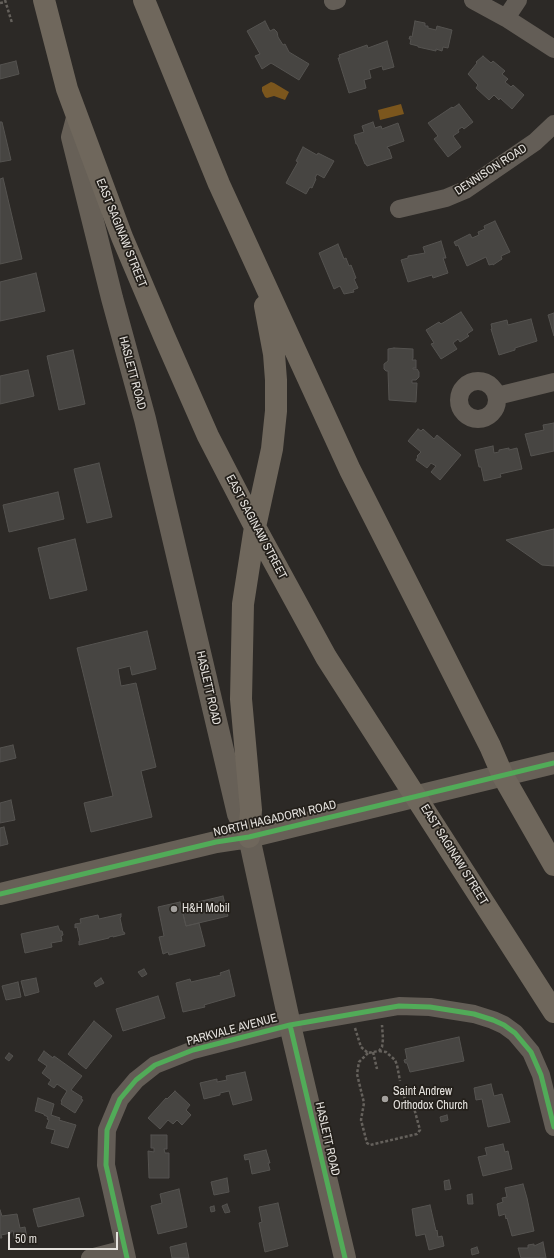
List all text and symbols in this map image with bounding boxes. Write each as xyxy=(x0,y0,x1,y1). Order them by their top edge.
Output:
street label: DENNISON ROAD xyxy=(452,141,530,199)
street label: EAST SAGINAW STREET xyxy=(93,176,149,290)
street label: HASLETT ROAD xyxy=(115,335,149,411)
street label: EAST SAGINAW STREET xyxy=(222,472,290,582)
street label: HASLETT ROAD xyxy=(192,650,224,726)
street label: NORTH HAGADORN ROAD xyxy=(212,798,338,840)
street label: EAST SAGINAW STREET xyxy=(417,802,491,908)
place label: H&H Mobil xyxy=(182,902,230,916)
marker: H&H Mobil xyxy=(169,904,179,914)
street label: PARKVALE AVENUE xyxy=(185,1011,279,1049)
place label: Saint Andrew Orthodox Church xyxy=(393,1085,468,1113)
marker: Saint Andrew Orthodox Church xyxy=(380,1094,390,1104)
street label: HASLETT ROAD xyxy=(311,1101,343,1177)
scale bar xyxy=(10,1224,120,1250)
text: 50 m xyxy=(15,1231,37,1247)

